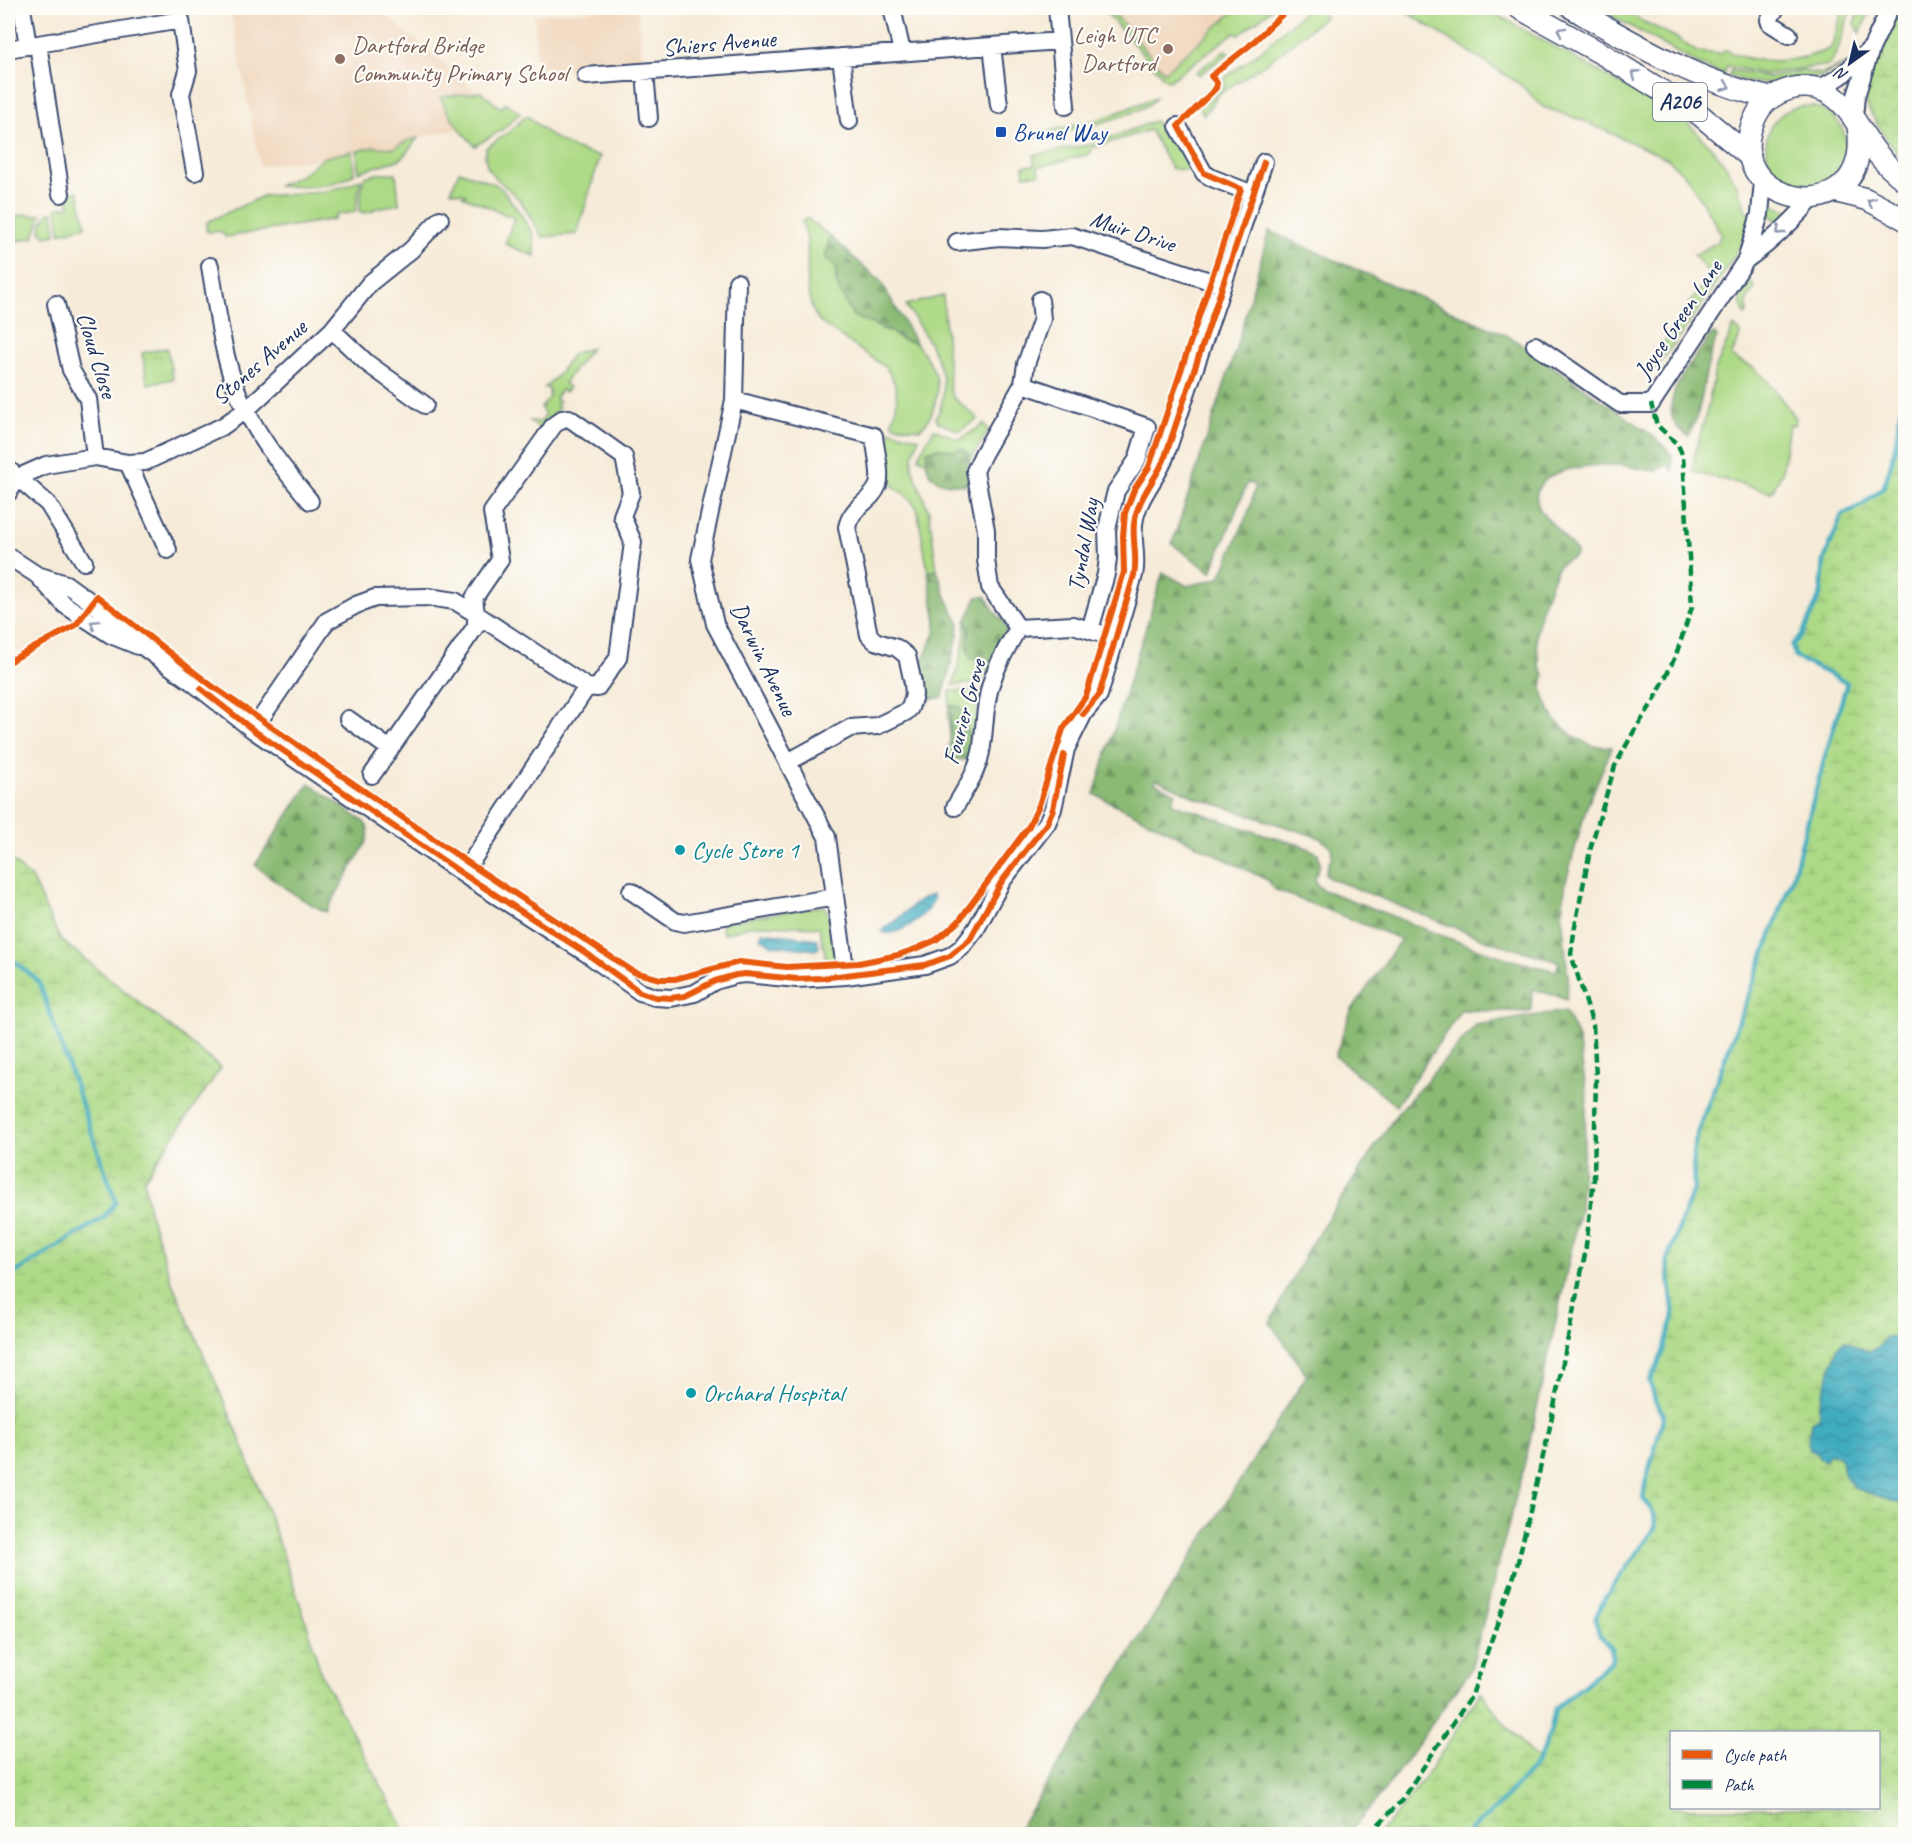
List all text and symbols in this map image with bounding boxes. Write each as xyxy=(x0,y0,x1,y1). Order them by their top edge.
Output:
place label: Leigh UTC Dartford xyxy=(1074,20,1160,78)
street label: Shiers Avenue xyxy=(661,23,779,63)
one-way arrow xyxy=(1557,27,1567,39)
place label: Dartford Bridge Community Primary School xyxy=(352,30,572,88)
north arrow xyxy=(1820,33,1880,93)
marker: Leigh UTC Dartford xyxy=(1161,42,1175,56)
marker: Dartford Bridge Community Primary School xyxy=(333,52,347,66)
text: N xyxy=(1830,62,1852,86)
one-way arrow xyxy=(1631,70,1641,82)
one-way arrow xyxy=(1720,78,1731,91)
road number: A206 xyxy=(1653,83,1707,121)
place label: Brunel Way xyxy=(1013,117,1109,147)
marker: Brunel Way xyxy=(994,125,1008,139)
one-way arrow xyxy=(1867,197,1878,209)
street label: Muir Drive xyxy=(1087,203,1181,259)
one-way arrow xyxy=(1777,224,1787,235)
street label: Joyce Green Lane xyxy=(1627,252,1730,385)
street label: Cloud Close xyxy=(70,308,125,404)
street label: Stones Avenue xyxy=(205,311,314,411)
street label: Tyndal Way xyxy=(1060,494,1106,594)
street label: Darwin Avenue xyxy=(724,598,805,722)
one-way arrow xyxy=(89,621,100,632)
street label: Fourier Grove xyxy=(936,654,993,768)
place label: Cycle Store 1 xyxy=(692,835,800,865)
marker: Cycle Store 1 xyxy=(673,843,687,857)
place label: Orchard Hospital xyxy=(703,1378,847,1408)
marker: Orchard Hospital xyxy=(684,1386,698,1400)
legend xyxy=(1670,1731,1880,1809)
text: Cycle path xyxy=(1724,1744,1787,1766)
text: Path xyxy=(1724,1774,1754,1796)

